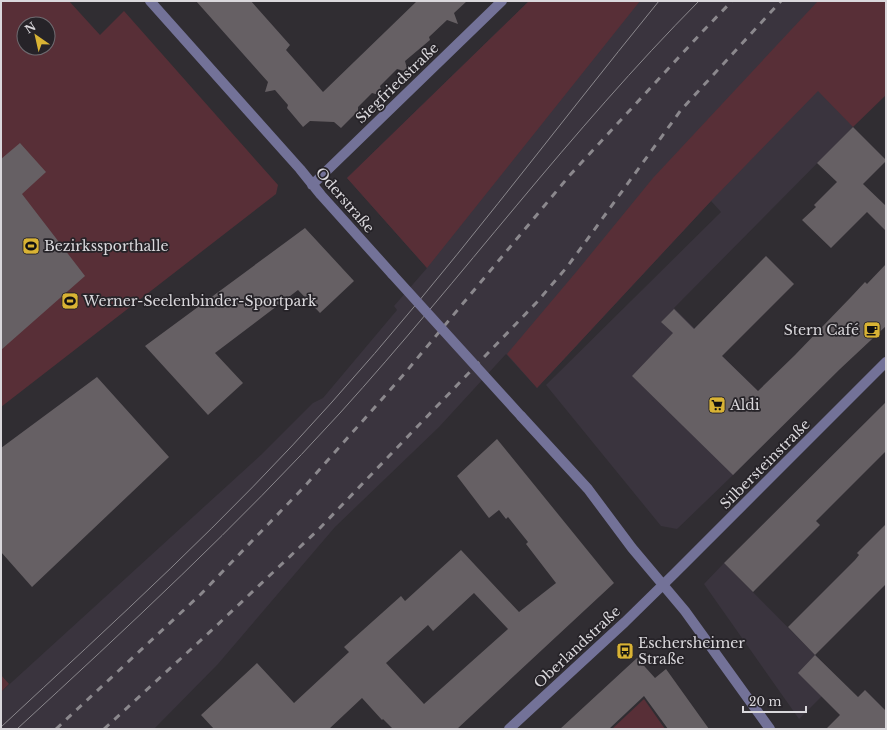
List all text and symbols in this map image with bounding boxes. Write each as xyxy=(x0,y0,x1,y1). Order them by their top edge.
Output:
north arrow xyxy=(16,16,56,56)
text: N xyxy=(22,19,39,36)
street label: Siegfriedstraße xyxy=(352,39,442,127)
street label: Oderstraße xyxy=(312,164,378,236)
sports icon: Bezirkssporthalle xyxy=(21,236,41,256)
place label: Bezirkssporthalle xyxy=(44,237,169,255)
sports icon: Werner-Seelenbinder-Sportpark xyxy=(60,291,80,311)
place label: Werner-Seelenbinder-Sportpark xyxy=(82,292,317,310)
cafe icon: Stern Café xyxy=(862,320,882,340)
place label: Stern Café xyxy=(784,321,859,339)
supermarket icon: Aldi xyxy=(707,395,727,415)
place label: Aldi xyxy=(729,396,760,414)
street label: Silbersteinstraße xyxy=(716,415,814,513)
street label: Oberlandstraße xyxy=(530,602,624,692)
place label: Eschersheimer Straße xyxy=(638,634,745,668)
bus stop icon: Eschersheimer Straße xyxy=(615,641,635,661)
scale bar xyxy=(743,688,806,714)
text: 20 m xyxy=(749,694,781,709)

